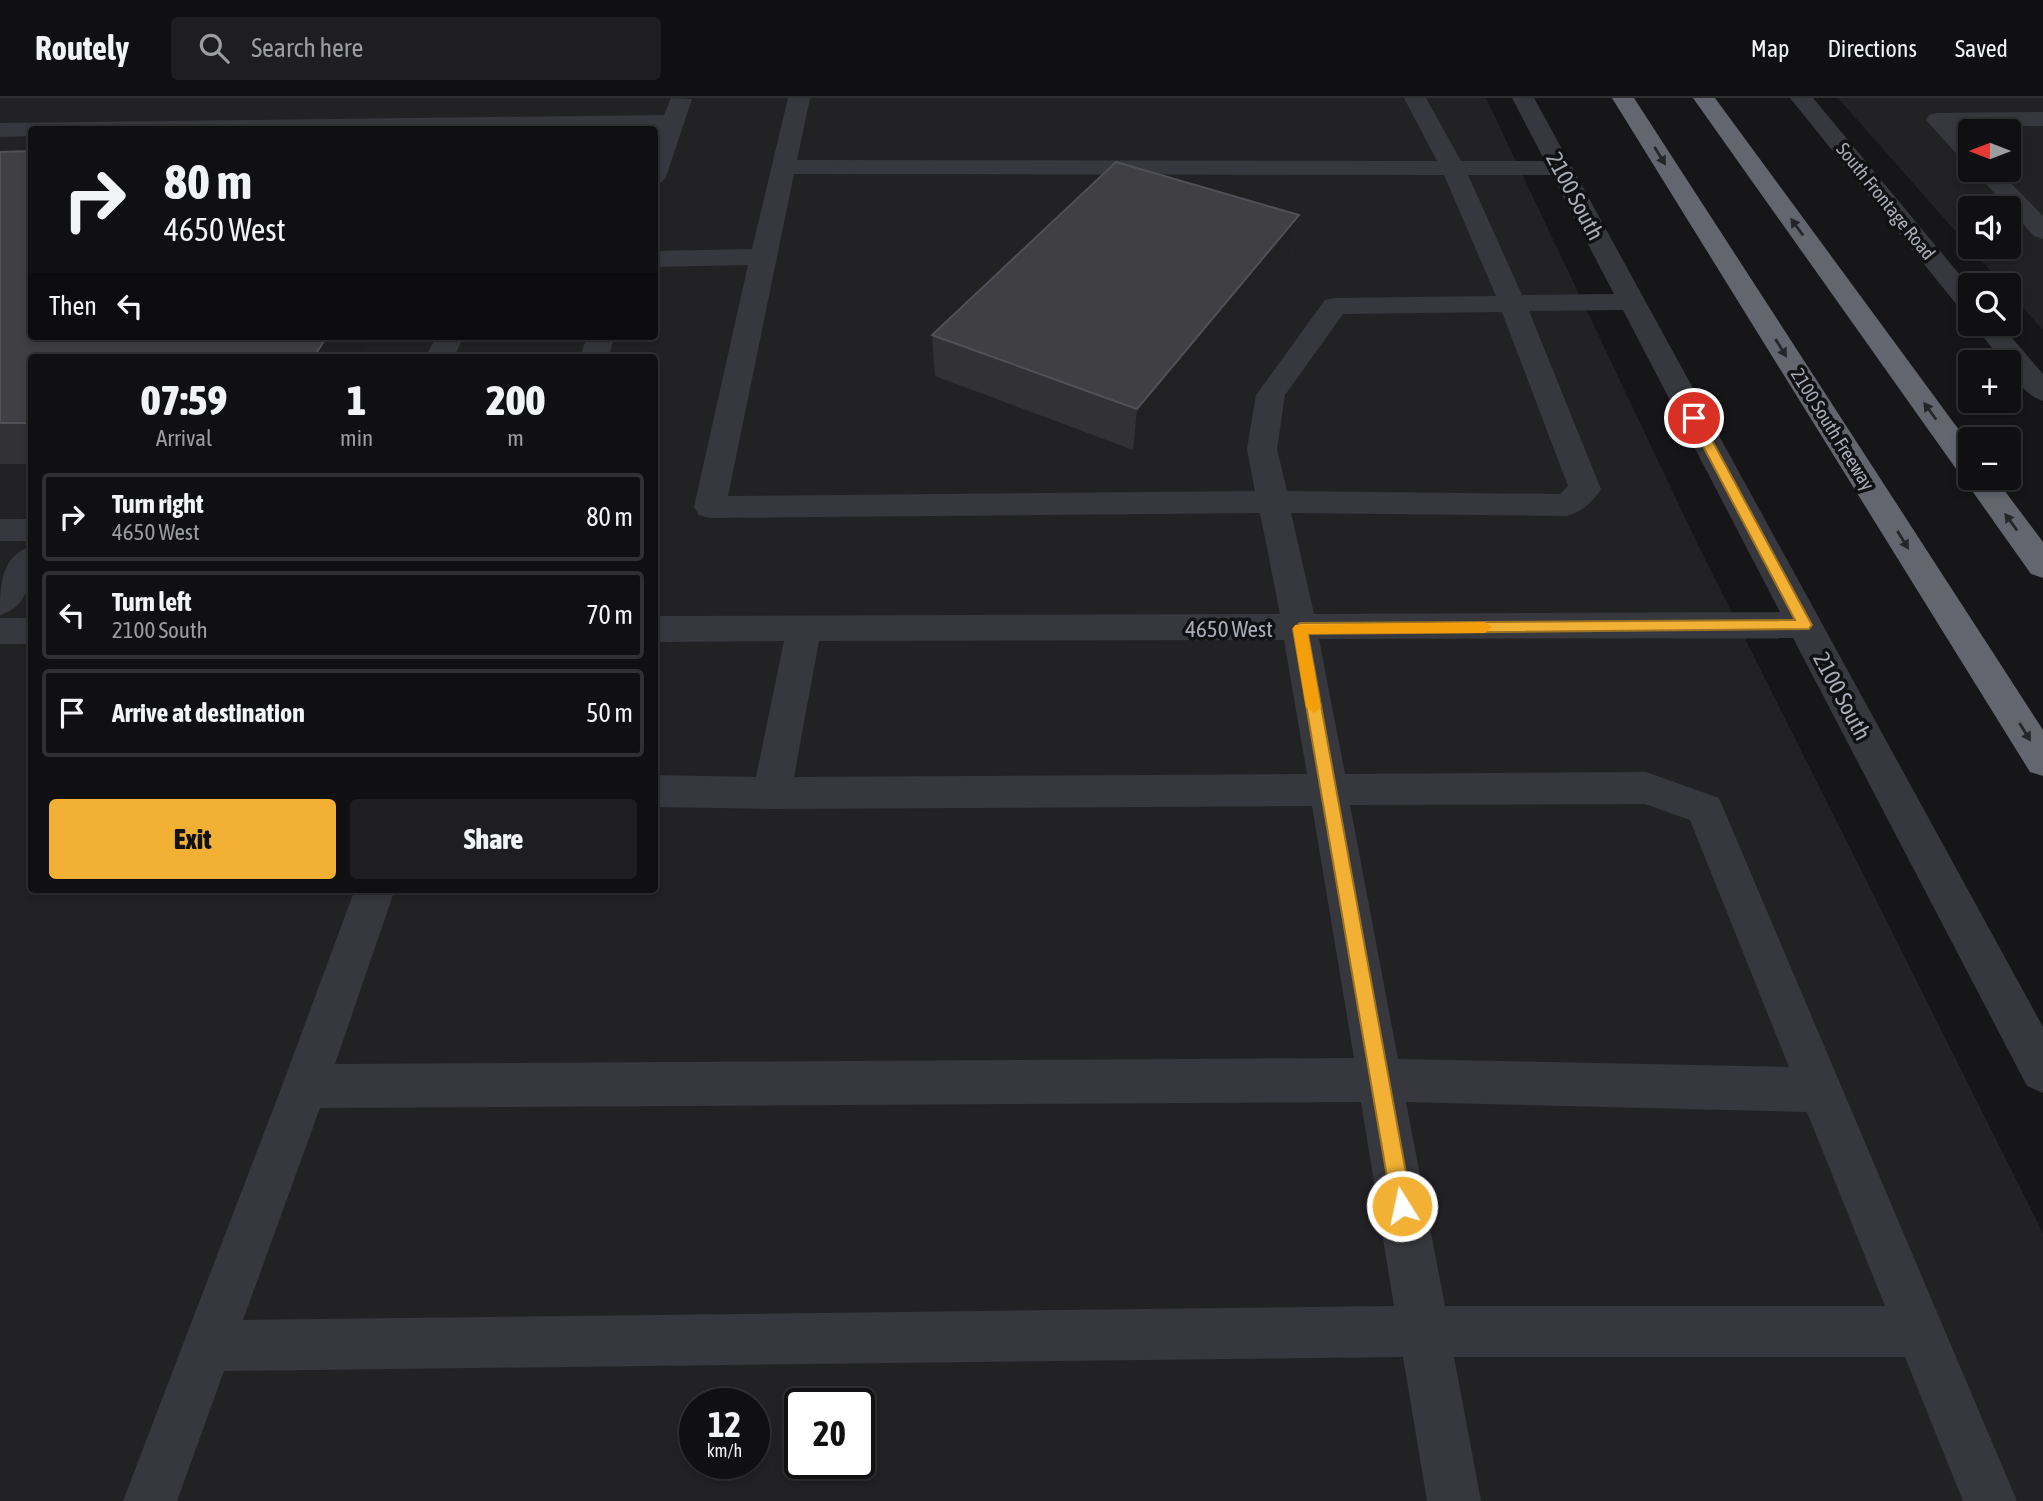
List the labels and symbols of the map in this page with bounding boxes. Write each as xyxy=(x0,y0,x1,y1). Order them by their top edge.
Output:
north arrow xyxy=(1958,119,2021,182)
street label: South Frontage Road xyxy=(1832,138,1940,264)
one-way arrow xyxy=(1653,146,1666,165)
street label: 2100 South xyxy=(1541,148,1609,244)
one-way arrow xyxy=(1790,218,1804,236)
one-way arrow xyxy=(1775,338,1788,357)
street label: 2100 South Freeway xyxy=(1787,364,1879,494)
pin xyxy=(1664,388,1724,448)
one-way arrow xyxy=(1924,402,1938,420)
one-way arrow xyxy=(2004,513,2018,531)
one-way arrow xyxy=(1897,530,1910,550)
street label: 4650 West xyxy=(1185,616,1273,642)
street label: 2100 South xyxy=(1808,648,1876,744)
one-way arrow xyxy=(2018,723,2031,742)
position arrow xyxy=(1365,1169,1439,1243)
speed limit sign: 20 xyxy=(784,1388,875,1479)

